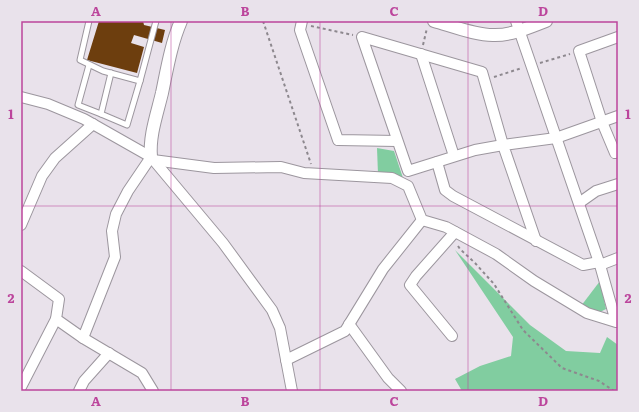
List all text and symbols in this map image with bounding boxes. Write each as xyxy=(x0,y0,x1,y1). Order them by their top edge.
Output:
text: A xyxy=(91,1,101,20)
text: B xyxy=(241,1,250,20)
text: C xyxy=(389,1,399,20)
text: D xyxy=(538,1,548,20)
text: 1 xyxy=(8,104,14,123)
text: 1 xyxy=(625,104,631,123)
text: 2 xyxy=(8,288,15,307)
text: 2 xyxy=(625,288,632,307)
text: A xyxy=(91,391,101,410)
text: B xyxy=(241,391,250,410)
text: C xyxy=(389,391,399,410)
text: D xyxy=(538,391,548,410)

